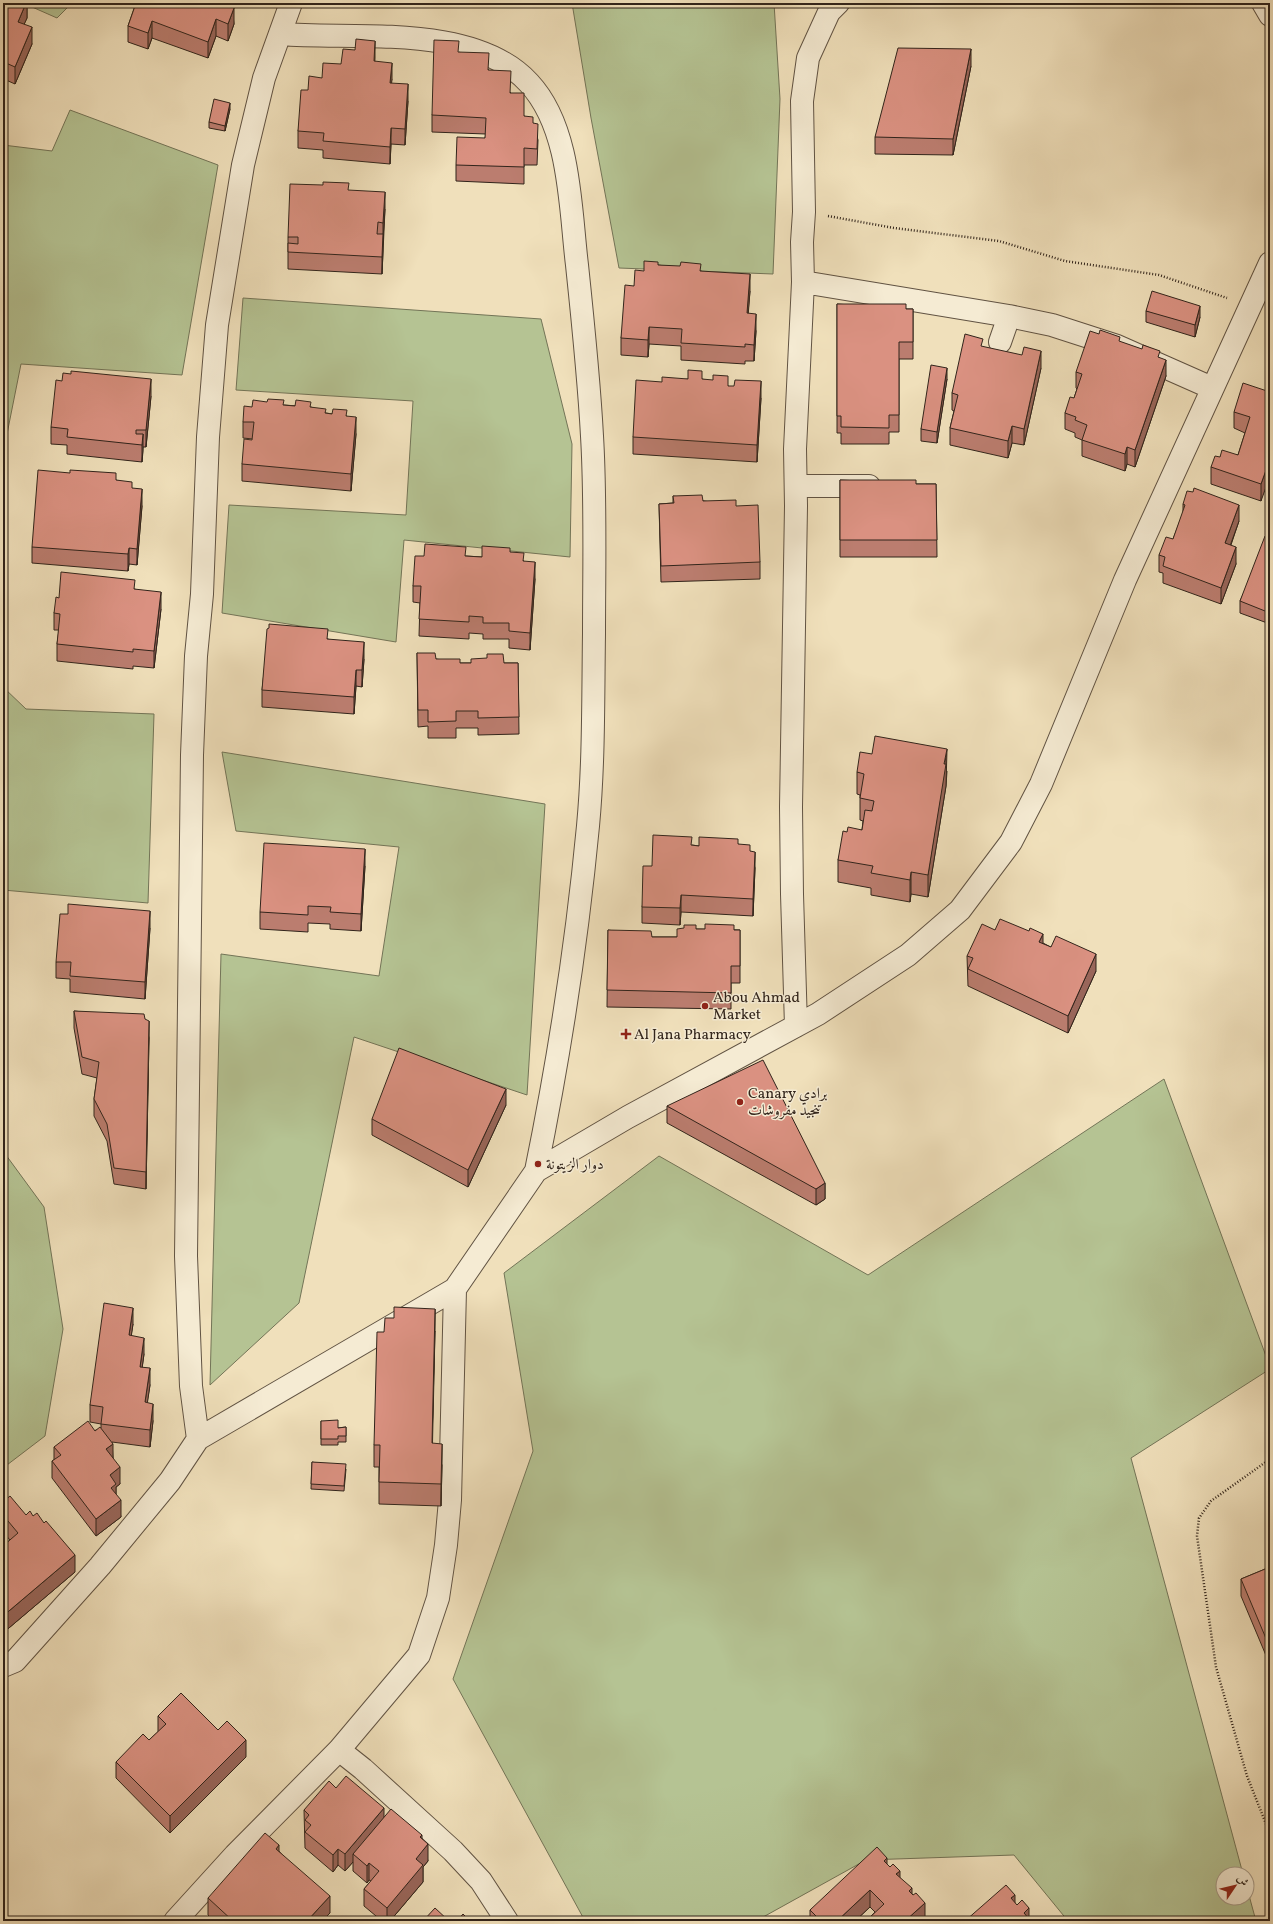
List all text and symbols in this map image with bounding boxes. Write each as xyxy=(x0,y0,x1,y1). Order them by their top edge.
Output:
place label: Abou Ahmad Market xyxy=(713,988,800,1026)
marker: Abou Ahmad Market xyxy=(700,1001,710,1011)
place label: Al Jana Pharmacy xyxy=(634,1025,751,1046)
marker: Al Jana Pharmacy xyxy=(621,1029,631,1039)
place label: Canary برادي تنجيد مفروشات xyxy=(748,1084,828,1122)
marker: Canary برادي تنجيد مفروشات xyxy=(735,1097,745,1107)
place label: دوار الزيتونة xyxy=(546,1155,604,1176)
marker: دوار الزيتونة xyxy=(533,1159,543,1169)
north arrow xyxy=(1215,1866,1255,1906)
text: ش xyxy=(1233,1872,1251,1890)

